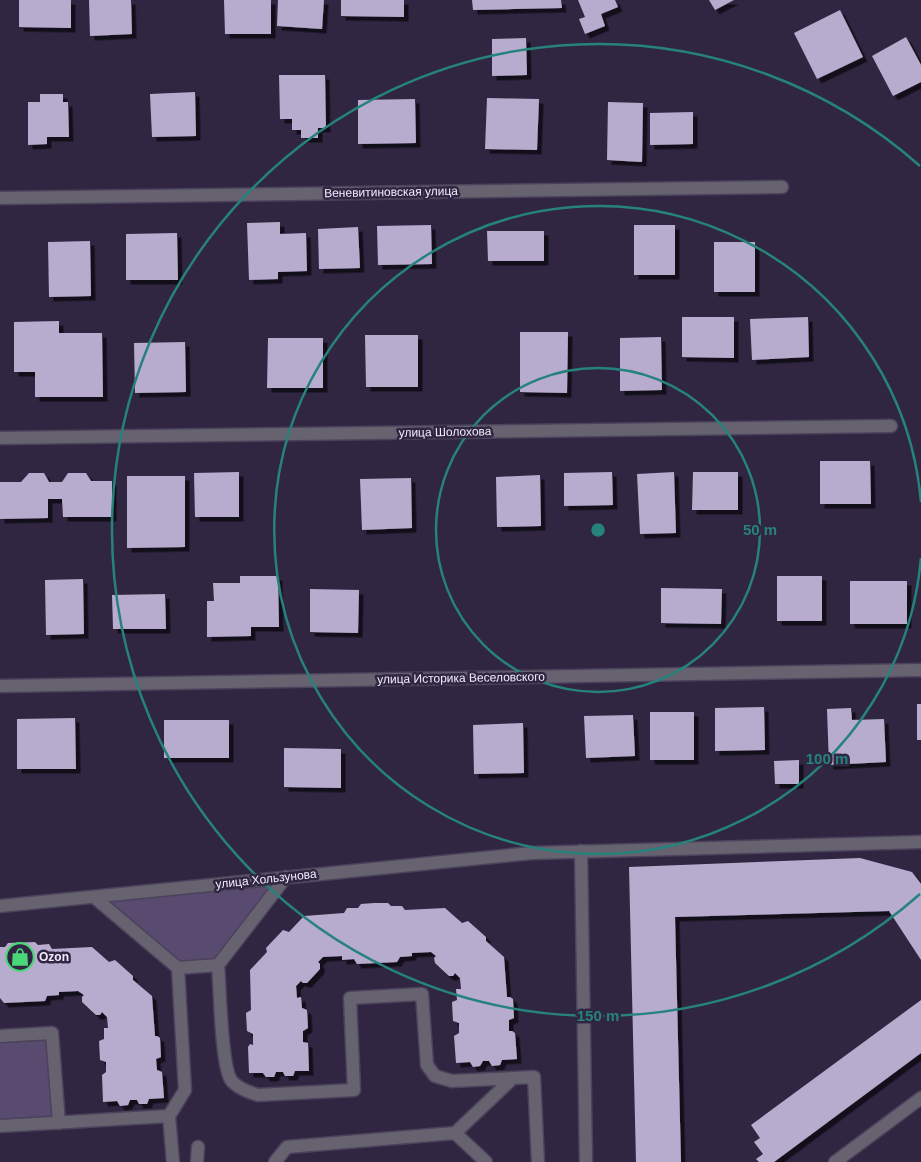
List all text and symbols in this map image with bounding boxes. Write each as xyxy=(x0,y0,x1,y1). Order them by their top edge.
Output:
street label: Веневитиновская улица xyxy=(324,184,458,200)
street label: улица Шолохова xyxy=(398,424,492,440)
centre of rings xyxy=(589,521,607,539)
text: 50 m xyxy=(743,521,777,538)
street label: улица Историка Веселовского xyxy=(377,670,545,686)
text: 100 m xyxy=(806,750,848,767)
street label: улица Хользунова xyxy=(215,867,317,891)
shop icon: Ozon xyxy=(5,942,35,972)
place label: Ozon xyxy=(39,950,69,964)
text: 150 m xyxy=(577,1007,619,1024)

